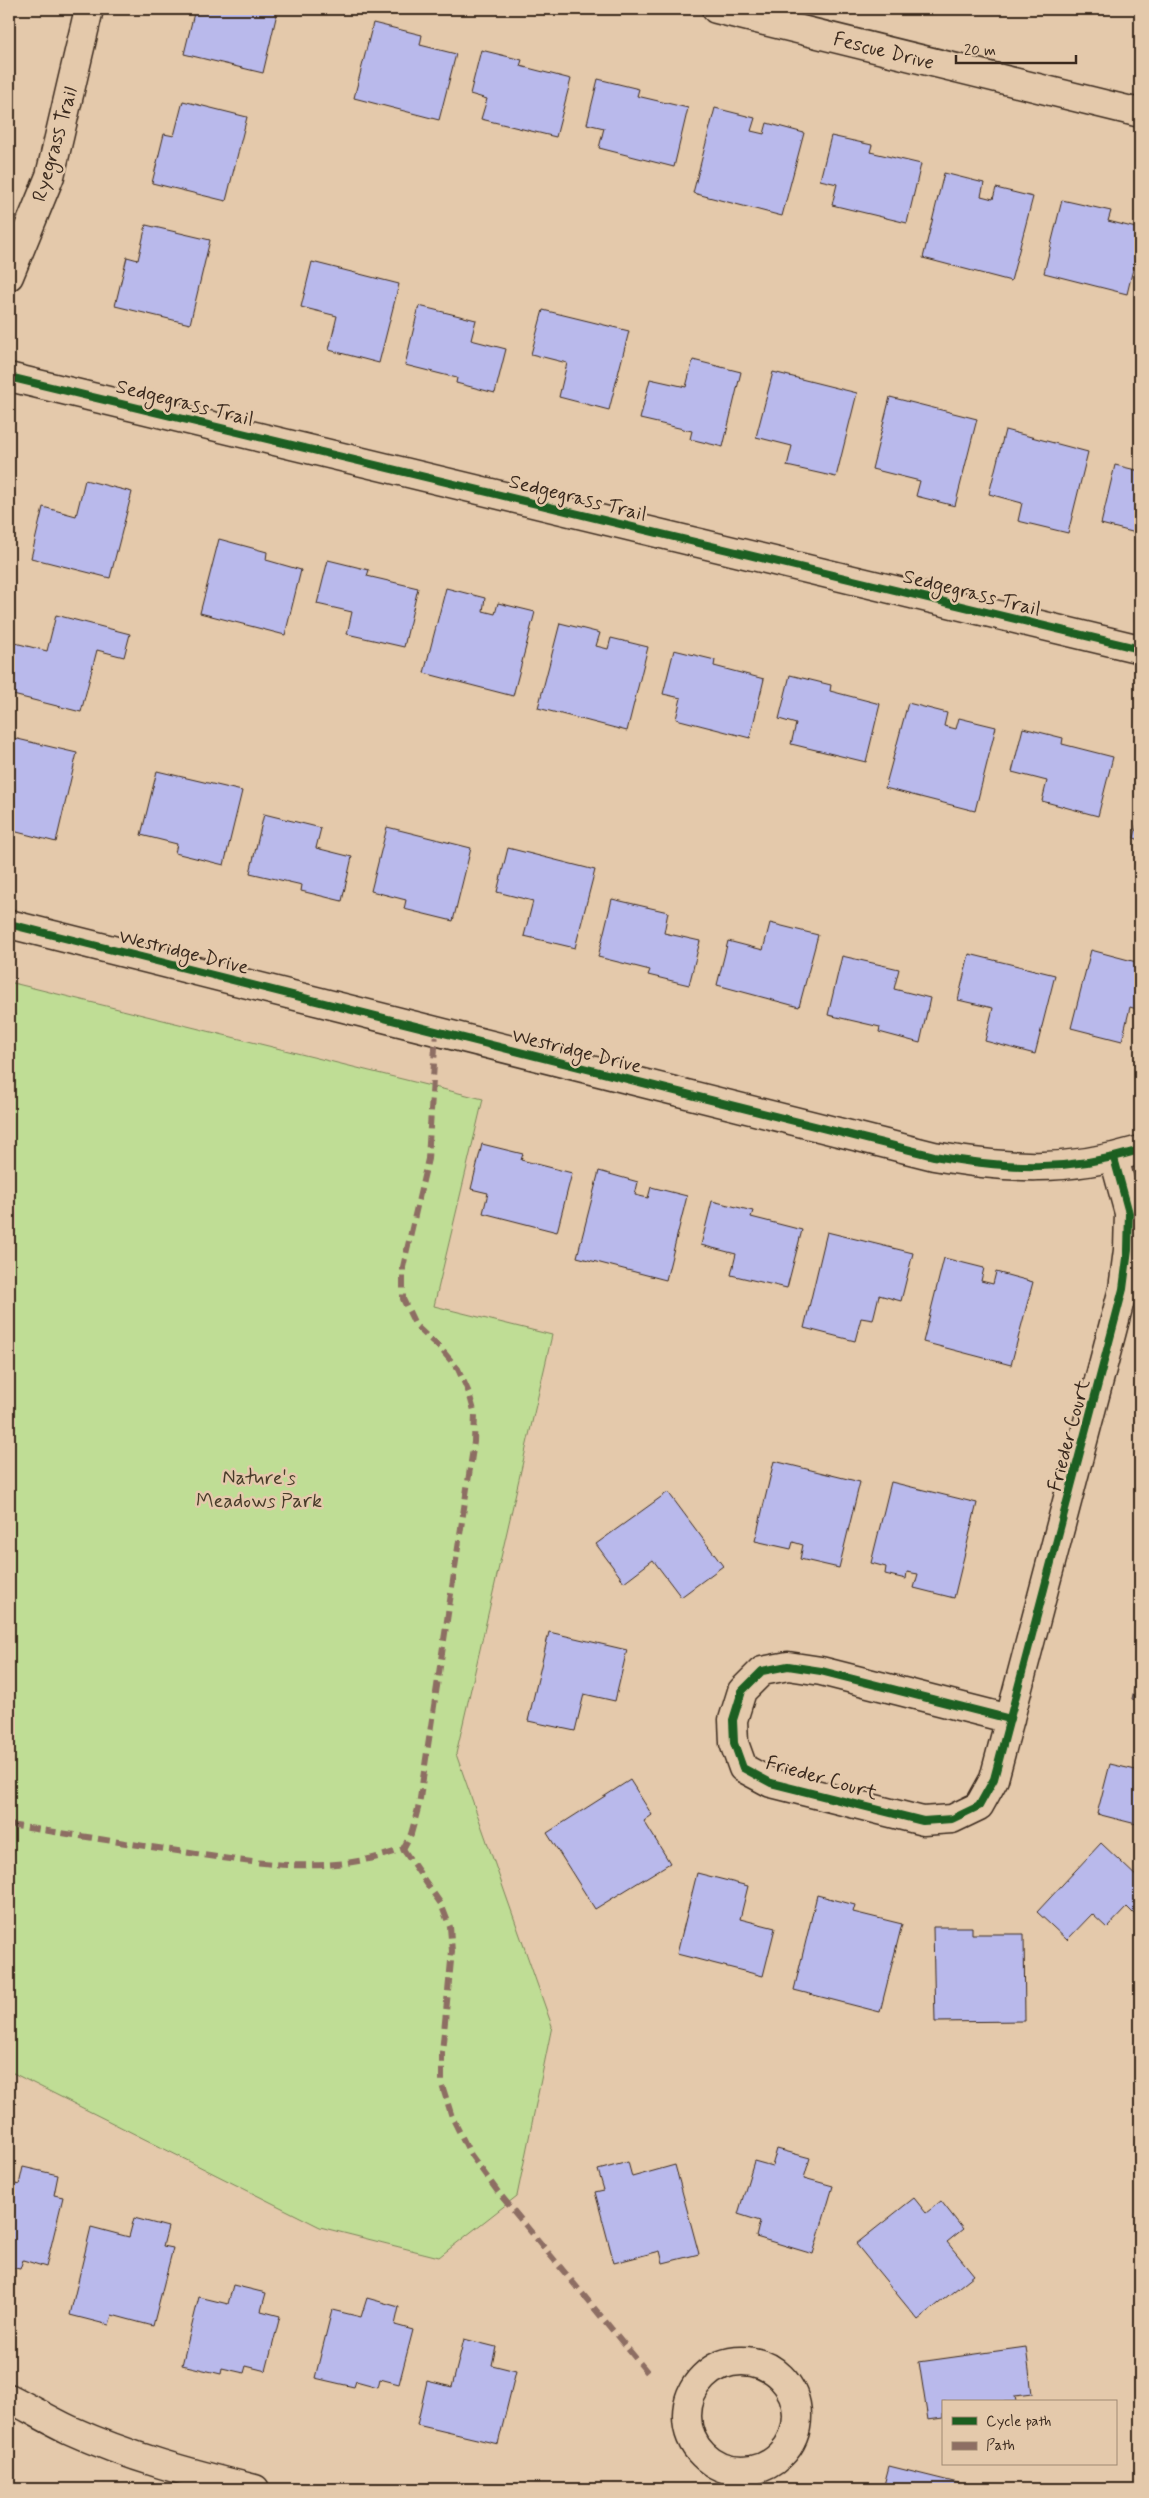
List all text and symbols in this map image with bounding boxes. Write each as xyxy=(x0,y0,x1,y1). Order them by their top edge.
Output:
street label: Fescue Drive xyxy=(830,26,937,77)
scale bar xyxy=(956,32,1076,64)
text: 20 m xyxy=(964,41,996,61)
street label: Ryegrass Trail xyxy=(26,84,86,205)
street label: Sedgegrass Trail xyxy=(113,373,256,435)
street label: Sedgegrass Trail xyxy=(506,468,649,530)
street label: Sedgegrass Trail xyxy=(900,563,1043,625)
street label: Westridge Drive xyxy=(116,923,252,983)
street label: Westridge Drive xyxy=(509,1022,645,1082)
street label: Frieder Court xyxy=(1042,1376,1097,1494)
park label: Nature's Meadows Park xyxy=(196,1465,322,1515)
street label: Frieder Court xyxy=(763,1750,881,1807)
legend xyxy=(942,2400,1116,2466)
text: Cycle path xyxy=(986,2412,1051,2432)
text: Path xyxy=(986,2436,1015,2456)

